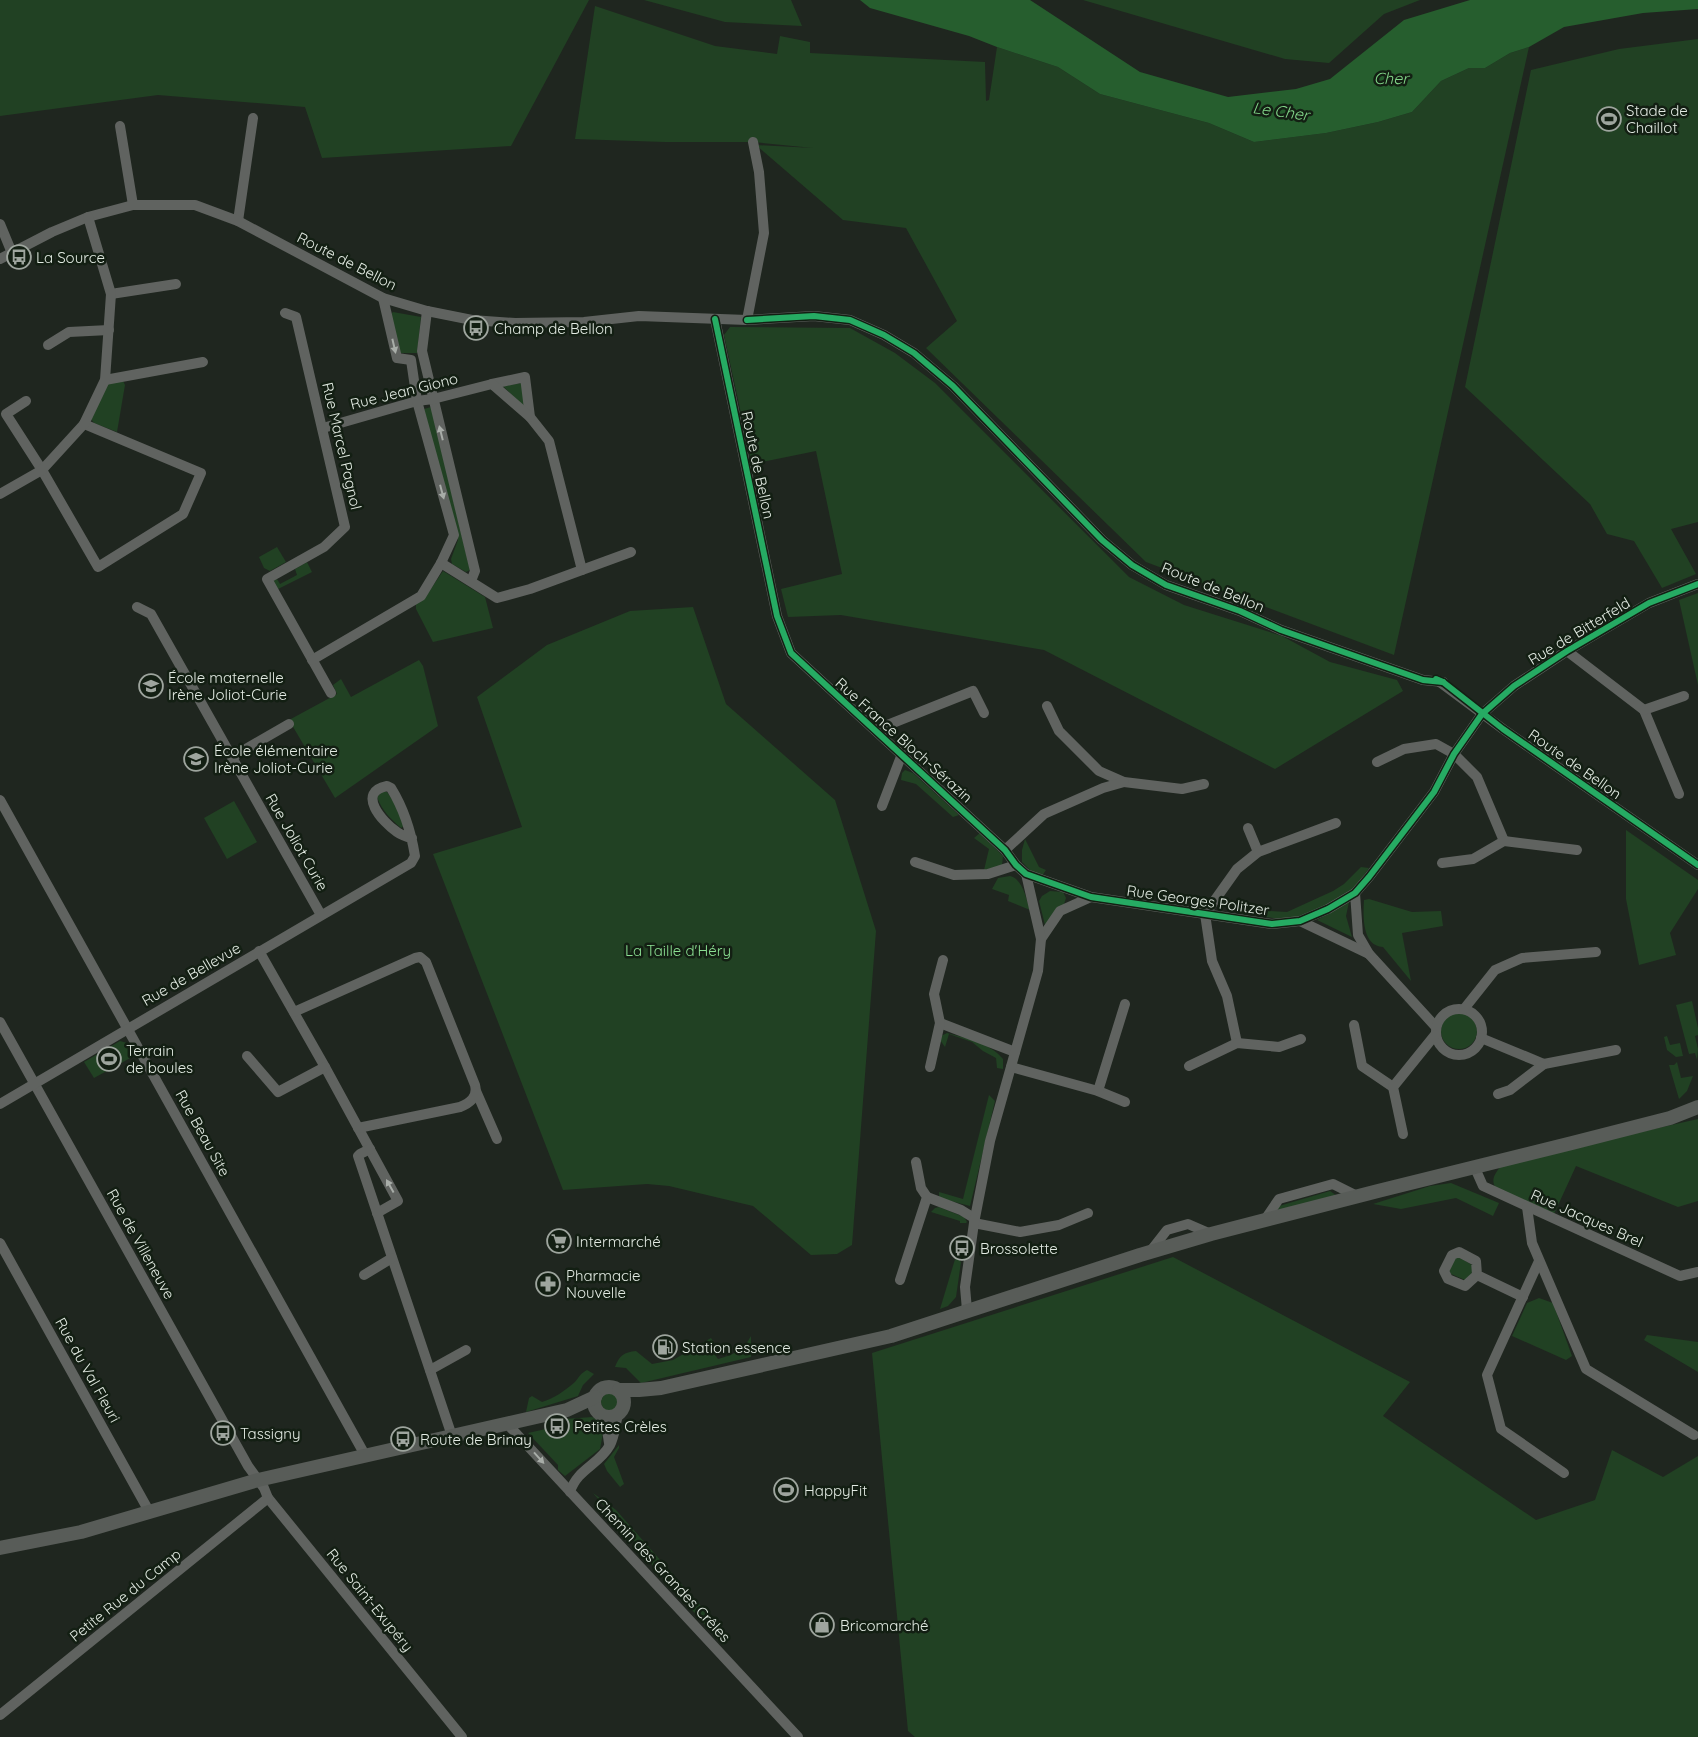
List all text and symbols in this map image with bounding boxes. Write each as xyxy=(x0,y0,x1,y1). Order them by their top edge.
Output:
water label: Cher xyxy=(1374,68,1410,88)
water label: Le Cher xyxy=(1252,97,1312,125)
place label: Stade de Chaillot xyxy=(1626,101,1688,137)
sports icon: Stade de Chaillot xyxy=(1596,106,1622,132)
street label: Route de Bellon xyxy=(294,228,400,294)
bus stop icon: La Source xyxy=(6,244,32,270)
place label: La Source xyxy=(36,248,105,267)
bus stop icon: Champ de Bellon xyxy=(463,315,489,341)
place label: Champ de Bellon xyxy=(494,319,613,338)
one-way arrow xyxy=(390,338,398,353)
street label: Rue Jean Giono xyxy=(348,368,460,414)
street label: Rue Marcel Pagnol xyxy=(318,380,366,512)
street label: Route de Bellon xyxy=(737,409,779,521)
one-way arrow xyxy=(437,425,445,440)
one-way arrow xyxy=(438,485,446,500)
street label: Route de Bellon xyxy=(1159,558,1267,616)
street label: Rue de Bitterfeld xyxy=(1525,593,1633,669)
place label: École maternelle Irène Joliot-Curie xyxy=(168,668,287,704)
school or university icon: École maternelle Irène Joliot-Curie xyxy=(138,673,164,699)
street label: Rue France Bloch-Sérazin xyxy=(832,673,976,807)
street label: Route de Bellon xyxy=(1525,725,1625,803)
place label: École élémentaire Irène Joliot-Curie xyxy=(214,741,338,777)
school or university icon: École élémentaire Irène Joliot-Curie xyxy=(183,746,209,772)
street label: Rue Joliot Curie xyxy=(261,790,333,894)
street label: Rue Georges Politzer xyxy=(1125,881,1271,919)
street label: Rue de Bellevue xyxy=(138,938,244,1010)
park label: La Taille d'Héry xyxy=(625,941,731,960)
place label: Terrain de boules xyxy=(126,1041,193,1077)
sports icon: Terrain de boules xyxy=(96,1046,122,1072)
street label: Rue Beau Site xyxy=(171,1086,235,1180)
one-way arrow xyxy=(386,1178,394,1193)
street label: Rue Jacques Brel xyxy=(1528,1185,1646,1251)
street label: Rue de Villeneuve xyxy=(103,1186,179,1302)
supermarket icon: Intermarché xyxy=(546,1228,572,1254)
place label: Intermarché xyxy=(576,1232,661,1251)
bus stop icon: Brossolette xyxy=(949,1235,975,1261)
place label: Brossolette xyxy=(980,1239,1058,1258)
place label: Pharmacie Nouvelle xyxy=(566,1266,641,1302)
pharmacy icon: Pharmacie Nouvelle xyxy=(535,1271,561,1297)
street label: Rue du Val Fleuri xyxy=(51,1314,125,1426)
fuel station icon: Station essence xyxy=(652,1334,678,1360)
place label: Station essence xyxy=(682,1338,791,1357)
bus stop icon: Petites Crèles xyxy=(544,1413,570,1439)
place label: Petites Crèles xyxy=(574,1417,667,1436)
bus stop icon: Tassigny xyxy=(210,1420,236,1446)
place label: Tassigny xyxy=(240,1424,300,1443)
bus stop icon: Route de Brinay xyxy=(390,1426,416,1452)
place label: Route de Brinay xyxy=(420,1430,532,1449)
one-way arrow xyxy=(533,1452,545,1464)
sports icon: HappyFit xyxy=(773,1477,799,1503)
place label: HappyFit xyxy=(804,1481,867,1500)
street label: Chemin des Grandes Crêles xyxy=(591,1494,735,1646)
street label: Petite Rue du Camp xyxy=(65,1544,185,1646)
street label: Rue Saint-Exupéry xyxy=(323,1544,417,1656)
shop icon: Bricomarché xyxy=(809,1612,835,1638)
place label: Bricomarché xyxy=(840,1616,929,1635)

